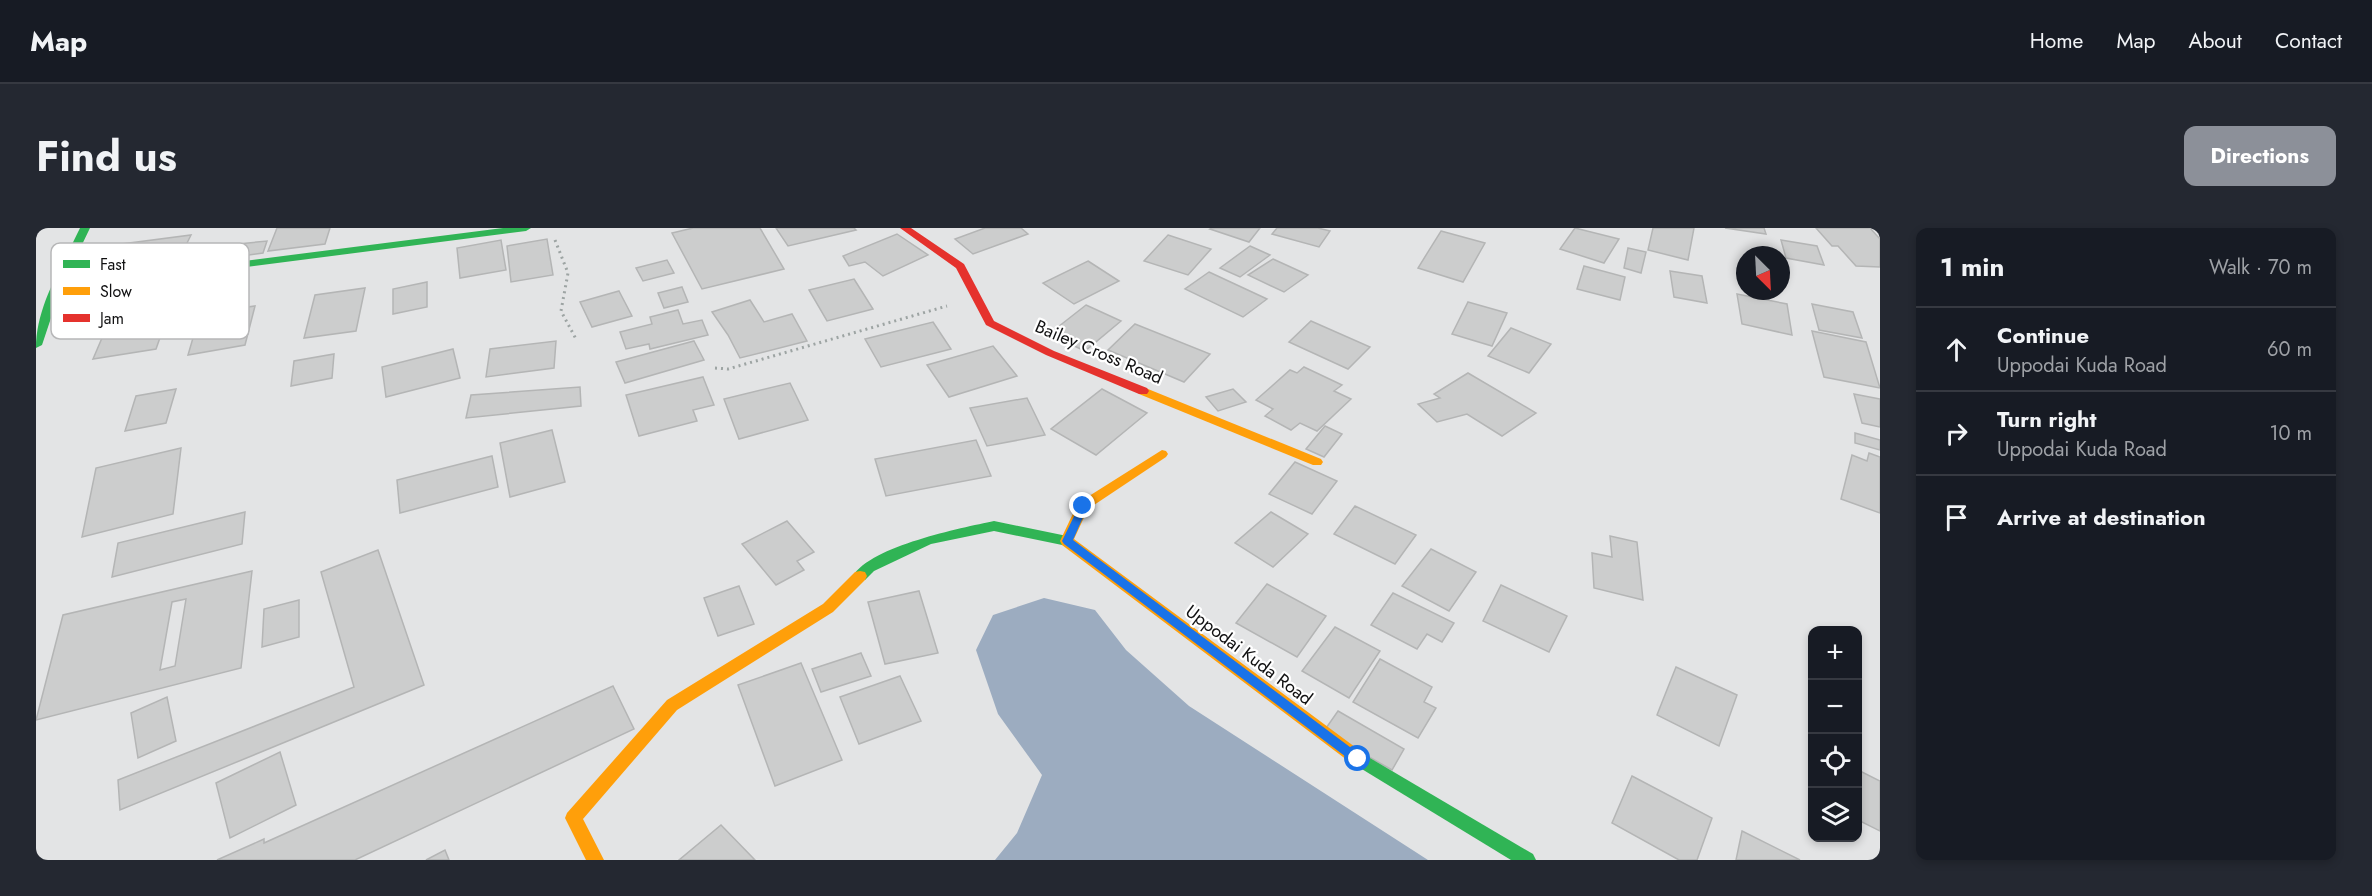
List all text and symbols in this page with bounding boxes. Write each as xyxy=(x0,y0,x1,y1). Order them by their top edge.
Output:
text: Map xyxy=(30,21,87,62)
text: Home xyxy=(2030,26,2083,56)
text: Map xyxy=(2116,26,2156,56)
text: About xyxy=(2189,26,2242,56)
text: Contact xyxy=(2275,26,2342,56)
text: Find us xyxy=(36,126,177,187)
button: Directions xyxy=(2184,126,2336,186)
legend xyxy=(51,243,249,339)
north arrow xyxy=(1736,246,1790,300)
text: 1 min xyxy=(1940,248,2004,286)
text: Fast xyxy=(100,253,126,276)
text: Walk · 70 m xyxy=(2209,253,2312,282)
text: Slow xyxy=(100,280,132,303)
text: Jam xyxy=(98,307,124,330)
street label: Bailey Cross Road xyxy=(1031,313,1167,391)
text: Continue xyxy=(1997,319,2089,351)
icon: ahead xyxy=(1940,333,1973,366)
text: 60 m xyxy=(2267,335,2312,364)
text: Uppodai Kuda Road xyxy=(1997,351,2167,380)
text: Turn right xyxy=(1997,403,2097,435)
icon: right xyxy=(1940,417,1973,450)
text: 10 m xyxy=(2269,419,2312,448)
text: Uppodai Kuda Road xyxy=(1997,435,2167,464)
route end xyxy=(1069,492,1095,518)
icon: arrive xyxy=(1940,501,1973,534)
text: Arrive at destination xyxy=(1997,501,2206,533)
street label: Uppodai Kuda Road xyxy=(1180,599,1318,711)
map controls xyxy=(1808,626,1862,842)
button: + xyxy=(1808,626,1862,680)
button: − xyxy=(1808,680,1862,734)
button: locate xyxy=(1808,734,1862,788)
route start xyxy=(1344,745,1370,771)
button: layers xyxy=(1808,788,1862,842)

